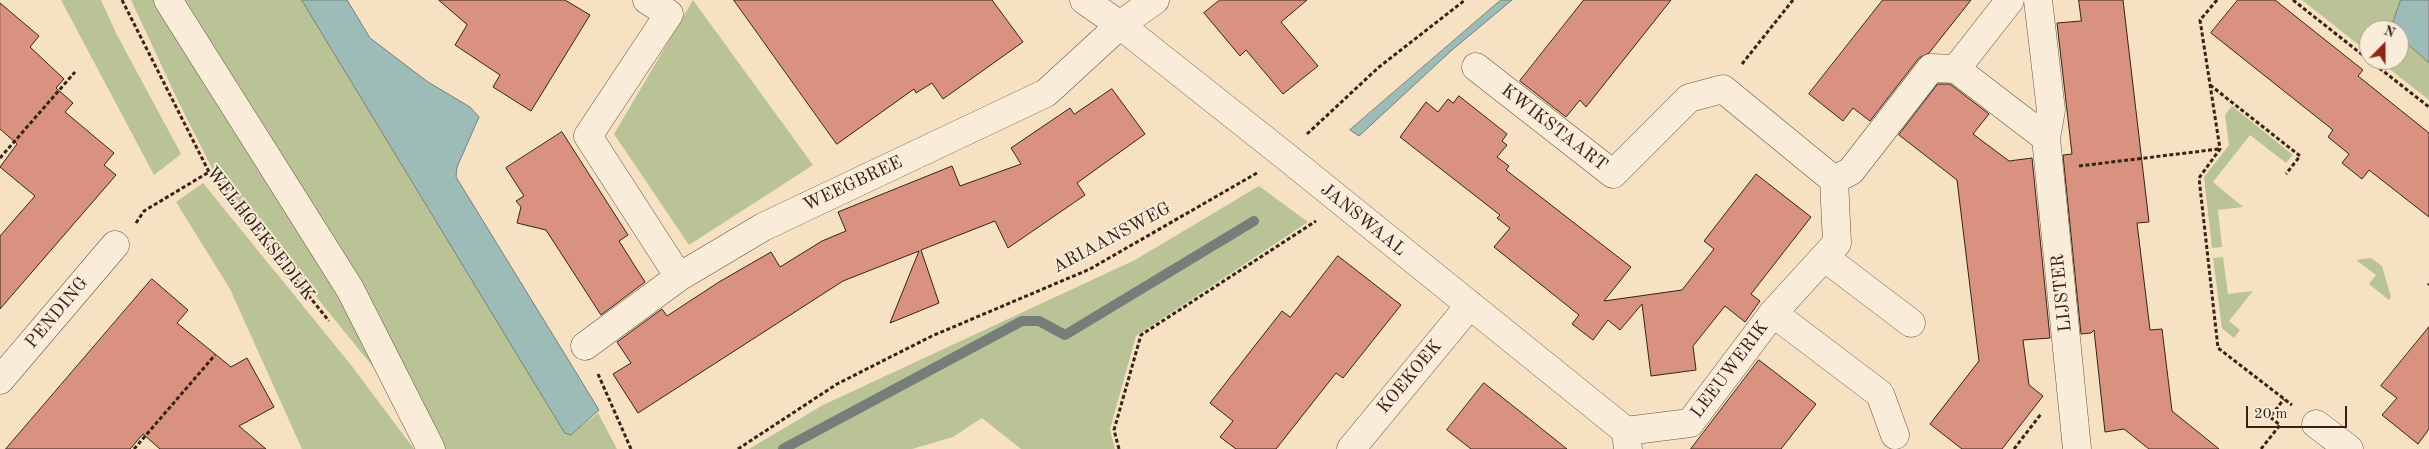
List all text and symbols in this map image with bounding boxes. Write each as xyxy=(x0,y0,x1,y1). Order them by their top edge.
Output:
north arrow xyxy=(2359,20,2409,70)
text: N xyxy=(2382,24,2397,41)
street label: KWIKSTAART xyxy=(1496,80,1612,176)
street label: WEEGBREE xyxy=(800,152,906,216)
street label: WELHOEKSEDIJK xyxy=(201,163,319,305)
street label: JANSWAAL xyxy=(1316,179,1410,261)
street label: ARIAANSWEG xyxy=(1049,198,1175,278)
street label: LIJSTER xyxy=(2047,253,2077,333)
street label: PENDING xyxy=(21,273,93,353)
street label: LEEUWERIK xyxy=(1686,317,1774,423)
street label: KOEKOEK xyxy=(1373,336,1447,418)
scale bar xyxy=(2249,396,2350,428)
text: 20 m xyxy=(2254,407,2288,422)

